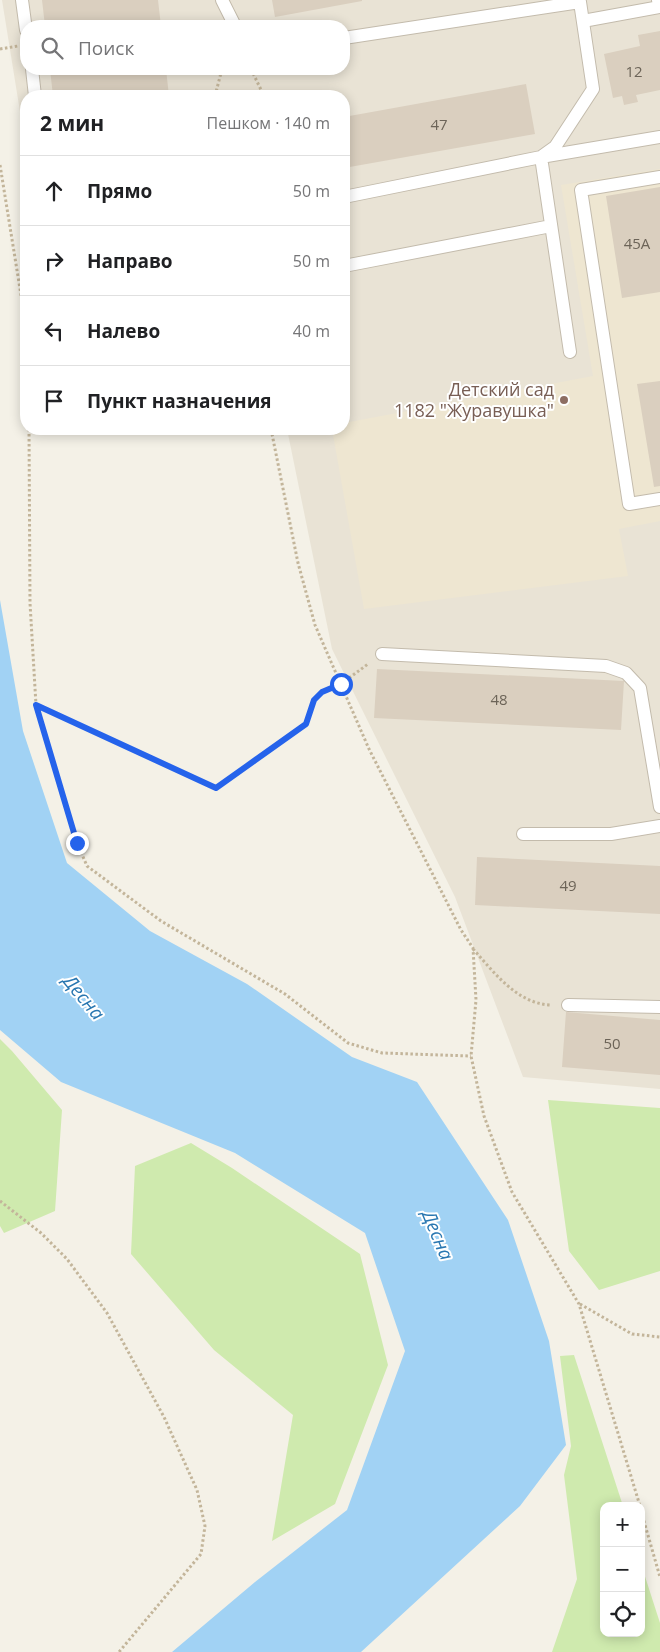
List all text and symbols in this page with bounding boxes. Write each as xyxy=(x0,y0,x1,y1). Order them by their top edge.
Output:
search box xyxy=(20,20,350,75)
icon: search xyxy=(38,34,66,62)
text: Поиск xyxy=(78,35,134,61)
house number: 12 xyxy=(625,61,643,81)
text: 2 мин xyxy=(40,109,104,137)
text: Пешком · 140 m xyxy=(207,112,330,134)
house number: 47 xyxy=(430,114,448,134)
icon: ahead xyxy=(40,177,68,205)
text: Прямо xyxy=(87,178,152,204)
text: 50 m xyxy=(293,180,330,202)
house number: 45А xyxy=(624,233,651,253)
icon: right xyxy=(40,247,68,275)
text: Направо xyxy=(87,248,173,274)
text: 50 m xyxy=(293,250,330,272)
icon: left xyxy=(40,317,68,345)
text: Налево xyxy=(87,318,160,344)
text: 40 m xyxy=(293,320,330,342)
place label: Детский сад 1182 "Журавушка" xyxy=(394,377,554,422)
icon: arrive xyxy=(40,387,68,415)
text: Пункт назначения xyxy=(87,388,272,414)
marker: Детский сад 1182 "Журавушка" xyxy=(558,394,570,406)
route start xyxy=(330,673,353,696)
house number: 48 xyxy=(490,689,508,709)
route end xyxy=(66,832,89,855)
house number: 49 xyxy=(559,875,577,895)
water label: Десна xyxy=(56,967,111,1026)
house number: 50 xyxy=(603,1033,621,1053)
water label: Десна xyxy=(415,1204,460,1264)
map controls xyxy=(600,1502,645,1637)
button: + xyxy=(600,1502,645,1547)
button: − xyxy=(600,1547,645,1592)
button: locate xyxy=(600,1592,645,1637)

